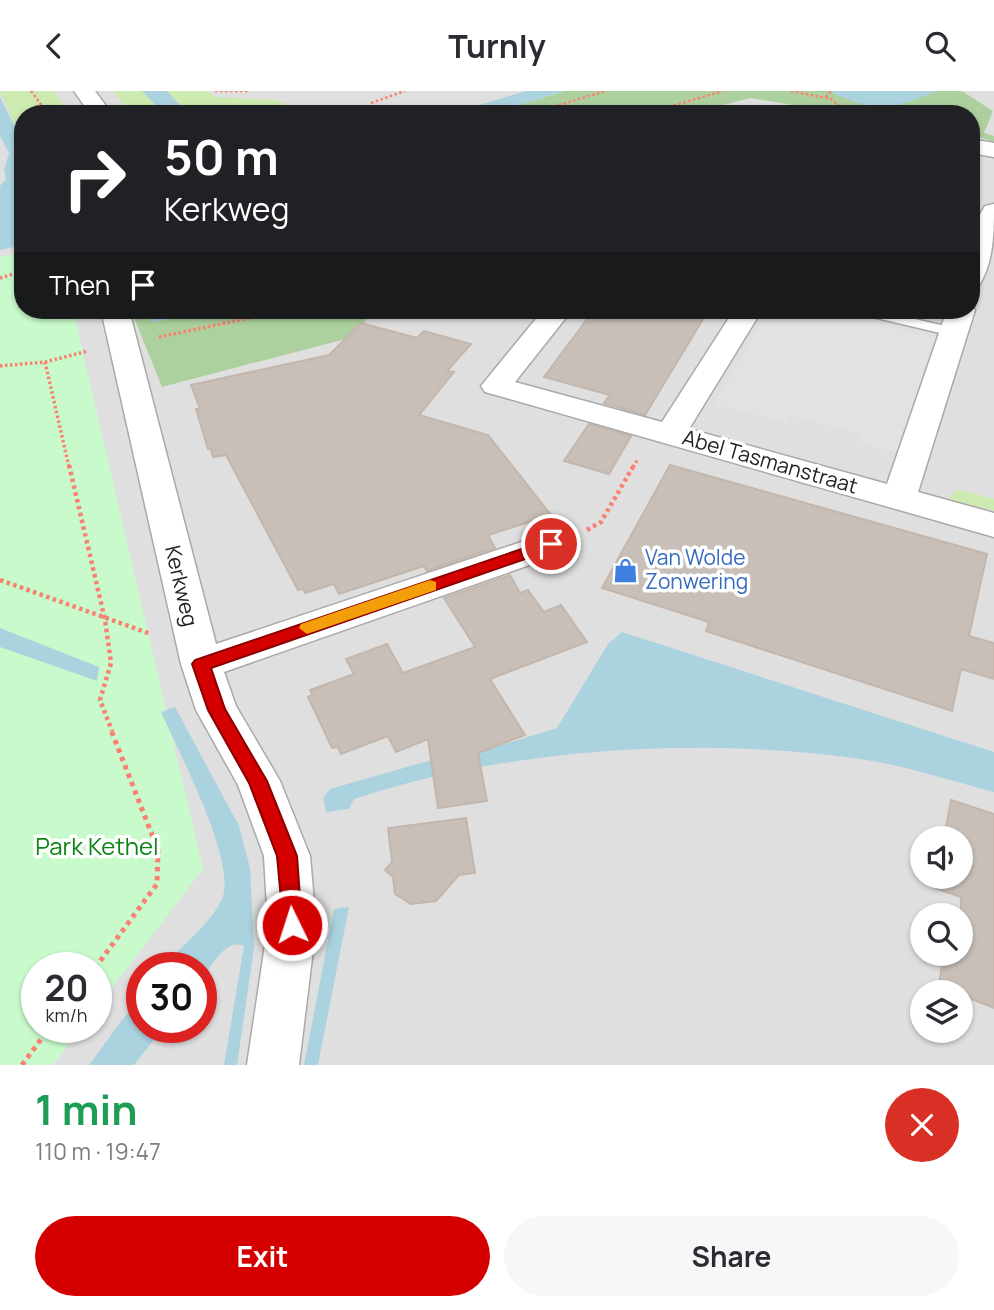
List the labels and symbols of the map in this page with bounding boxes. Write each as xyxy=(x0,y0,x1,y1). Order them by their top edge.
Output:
street label: Abel Tasmanstraat xyxy=(679,423,861,499)
pin xyxy=(521,514,581,574)
street label: Kerkweg xyxy=(159,543,205,629)
place label: Van Wolde Zonwering xyxy=(645,543,748,595)
shop icon: Van Wolde Zonwering xyxy=(611,556,639,584)
park label: Park Kethel xyxy=(35,829,159,862)
position arrow xyxy=(255,888,329,962)
speed limit sign: 30 xyxy=(126,952,217,1043)

